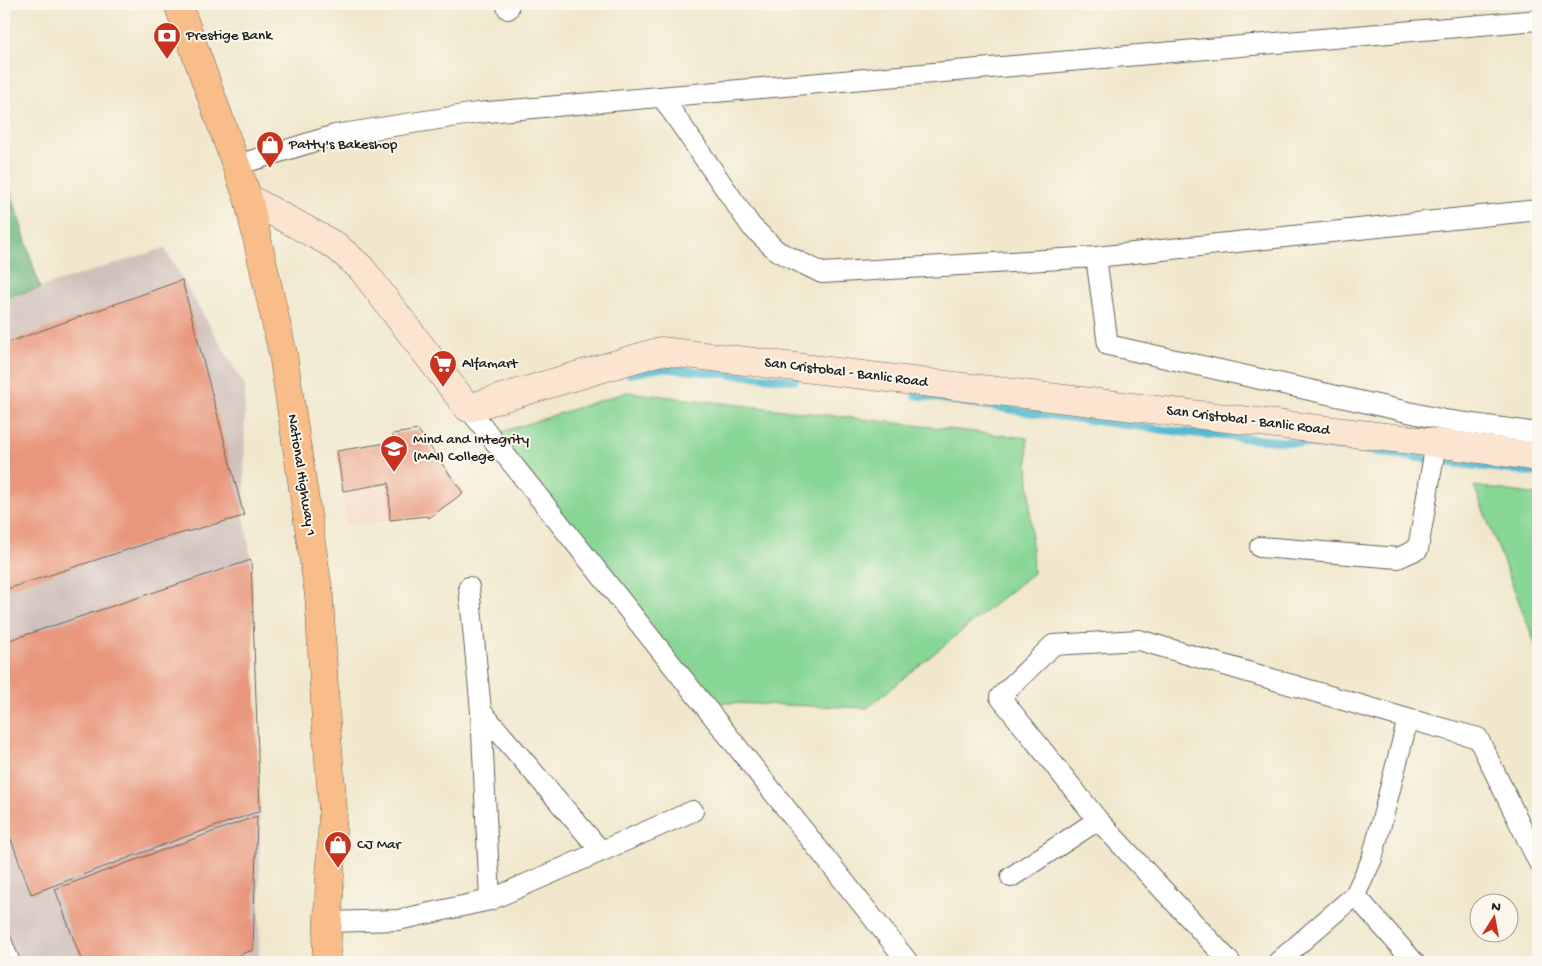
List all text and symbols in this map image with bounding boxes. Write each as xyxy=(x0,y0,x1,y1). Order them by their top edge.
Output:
bank icon: Prestige Bank xyxy=(152,21,182,60)
place label: Prestige Bank xyxy=(185,27,273,45)
shop icon: Patty's Bakeshop xyxy=(255,130,285,169)
place label: Patty's Bakeshop xyxy=(288,136,398,154)
supermarket icon: Alfamart xyxy=(428,349,458,388)
street label: San Cristobal - Banlic Road xyxy=(763,354,930,392)
place label: Alfamart xyxy=(462,355,519,373)
street label: San Cristobal - Banlic Road xyxy=(1165,402,1332,440)
street label: National Highway 1 xyxy=(282,413,320,537)
place label: Mind and Integrity (MAI) College xyxy=(413,431,530,466)
school or university icon: Mind and Integrity (MAI) College xyxy=(379,434,409,473)
shop icon: CJ Mar xyxy=(323,830,353,869)
place label: CJ Mar xyxy=(357,836,402,854)
north arrow xyxy=(1470,894,1520,944)
text: N xyxy=(1490,898,1502,917)

